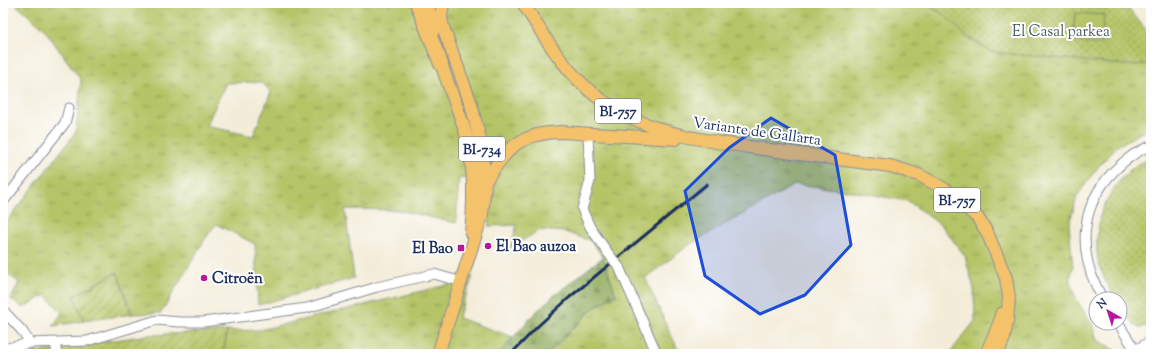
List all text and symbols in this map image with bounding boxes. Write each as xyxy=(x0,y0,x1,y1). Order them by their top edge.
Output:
park label: El Casal parkea xyxy=(1012,22,1110,43)
road number: BI-757 xyxy=(595,99,641,123)
street label: Variante de Gallarta xyxy=(691,113,822,152)
road number: BI-734 xyxy=(459,137,505,161)
road number: BI-757 xyxy=(934,188,980,212)
place label: El Bao auzoa xyxy=(496,237,576,258)
place label: El Bao xyxy=(412,239,453,260)
marker: El Bao auzoa xyxy=(483,241,493,251)
marker: El Bao xyxy=(456,243,466,253)
place label: Citroën xyxy=(212,269,263,290)
marker: Citroën xyxy=(199,273,209,283)
north arrow xyxy=(1088,291,1128,331)
text: N xyxy=(1093,295,1111,314)

